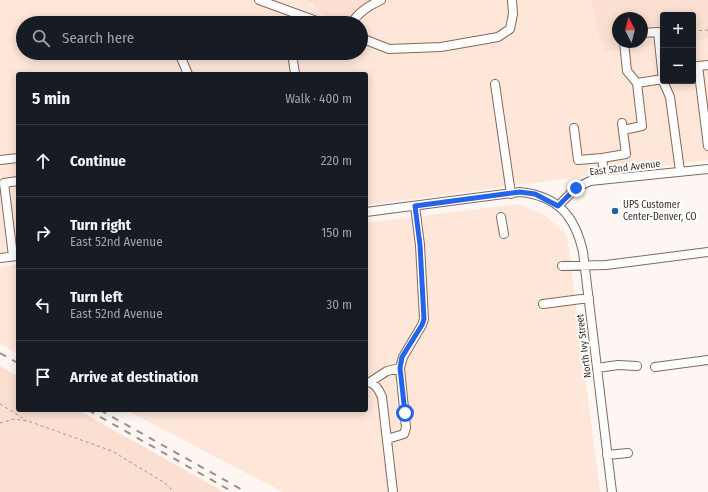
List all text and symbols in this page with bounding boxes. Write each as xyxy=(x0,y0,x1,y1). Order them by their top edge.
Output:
north arrow xyxy=(612,12,648,48)
map controls xyxy=(660,12,696,84)
button: + xyxy=(660,12,696,48)
search box xyxy=(16,16,368,60)
icon: search xyxy=(30,27,52,49)
text: Search here xyxy=(62,29,134,47)
button: − xyxy=(660,48,696,84)
text: 5 min xyxy=(32,88,70,109)
text: Walk · 400 m xyxy=(285,91,352,106)
icon: ahead xyxy=(32,150,54,172)
text: Continue xyxy=(70,152,126,170)
text: 220 m xyxy=(321,153,352,168)
street label: East 52nd Avenue xyxy=(589,158,661,178)
route end xyxy=(567,179,585,197)
place label: UPS Customer Center-Denver, CO xyxy=(623,199,697,223)
marker: UPS Customer Center-Denver, CO xyxy=(610,206,620,216)
text: Turn right xyxy=(70,216,131,234)
icon: right xyxy=(32,222,54,244)
text: 150 m xyxy=(321,225,352,240)
text: East 52nd Avenue xyxy=(70,234,163,249)
text: Turn left xyxy=(70,288,123,306)
icon: left xyxy=(32,294,54,316)
text: 30 m xyxy=(326,297,352,312)
text: East 52nd Avenue xyxy=(70,306,163,321)
street label: North Ivy Street xyxy=(574,313,594,379)
icon: arrive xyxy=(32,366,54,388)
text: Arrive at destination xyxy=(70,368,198,386)
route start xyxy=(396,404,414,422)

